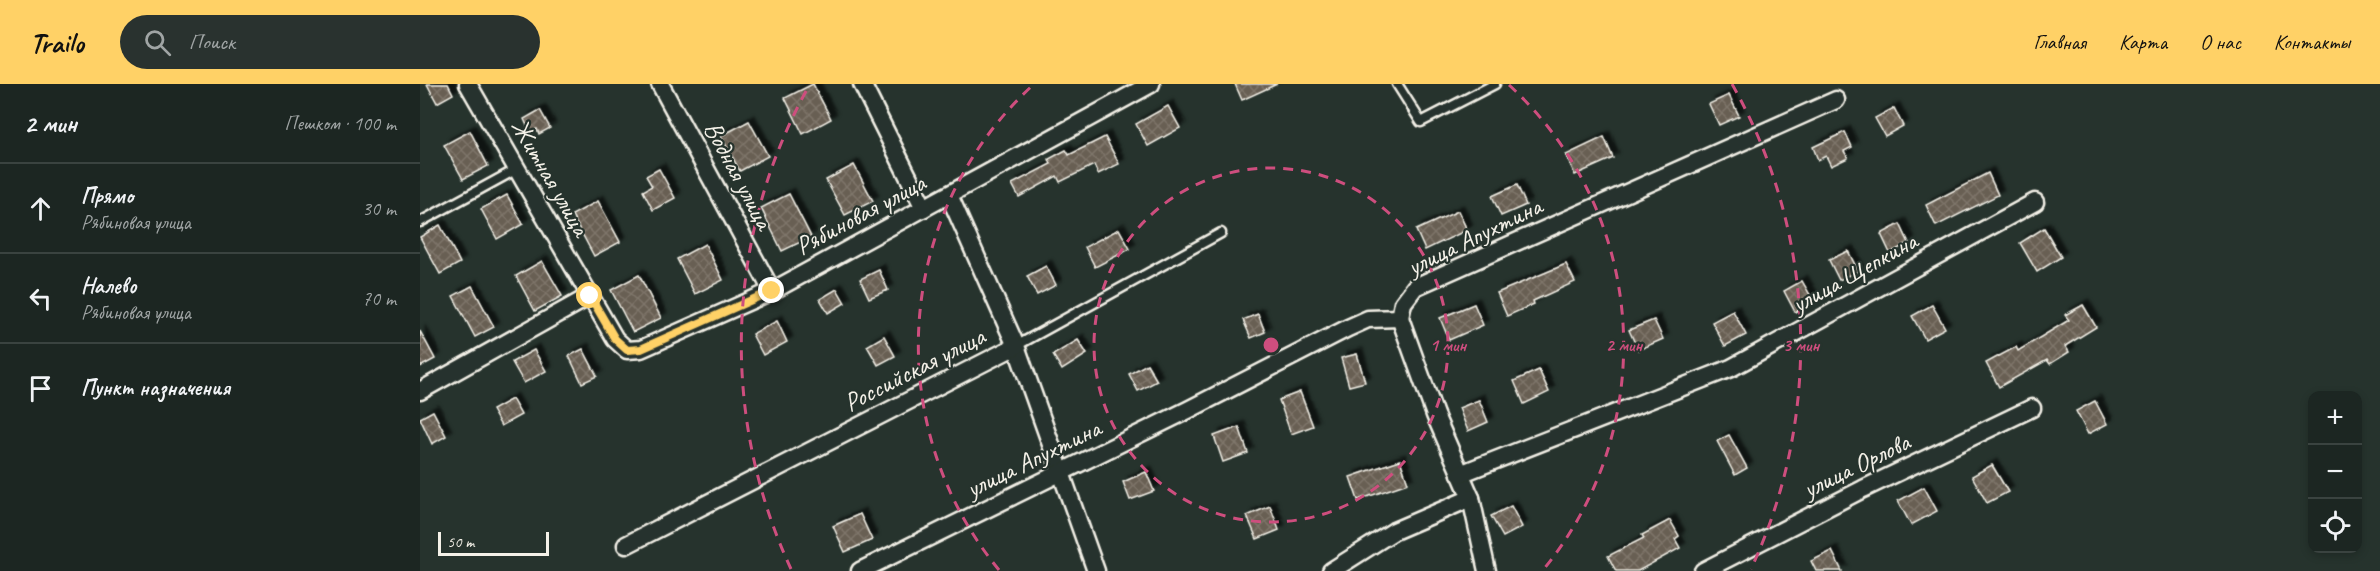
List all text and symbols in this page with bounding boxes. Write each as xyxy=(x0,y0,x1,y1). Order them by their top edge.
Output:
search box xyxy=(120,15,540,69)
text: Trailo xyxy=(30,25,84,60)
icon: search xyxy=(141,26,174,59)
text: Поиск xyxy=(189,28,235,56)
text: Главная xyxy=(2033,29,2086,55)
text: Карта xyxy=(2119,29,2167,55)
text: О нас xyxy=(2200,29,2241,55)
text: Контакты xyxy=(2274,29,2350,55)
text: 2 мин xyxy=(24,107,77,140)
text: Пешком · 100 m xyxy=(284,111,396,136)
street label: Житная улица xyxy=(504,113,599,244)
street label: Водная улица xyxy=(696,116,782,237)
street label: Рябиновая улица xyxy=(790,166,932,262)
text: Прямо xyxy=(81,182,133,210)
street label: улица Апухтина xyxy=(1400,189,1549,284)
icon: ahead xyxy=(24,192,57,225)
text: 30 m xyxy=(362,196,396,221)
text: Рябиновая улица xyxy=(81,210,191,235)
street label: улица Щепкина xyxy=(1784,223,1925,321)
text: Налево xyxy=(81,272,137,300)
route end xyxy=(758,277,784,303)
icon: left xyxy=(24,282,57,315)
route start xyxy=(576,282,602,308)
text: 70 m xyxy=(362,286,396,311)
text: Рябиновая улица xyxy=(81,300,191,325)
street label: Российская улица xyxy=(838,319,992,419)
text: 1 мин xyxy=(1430,334,1467,356)
text: 2 мин xyxy=(1606,334,1643,356)
text: 3 мин xyxy=(1783,334,1820,356)
centre of rings xyxy=(1261,335,1281,355)
icon: arrive xyxy=(24,372,57,405)
text: Пункт назначения xyxy=(81,374,230,402)
map controls xyxy=(2308,391,2362,553)
button: + xyxy=(2308,391,2362,445)
street label: улица Апухтина xyxy=(959,411,1108,506)
street label: улица Орлова xyxy=(1796,425,1917,506)
button: − xyxy=(2308,445,2362,499)
button: locate xyxy=(2308,499,2362,553)
scale bar xyxy=(438,529,549,556)
text: 50 m xyxy=(447,532,474,552)

